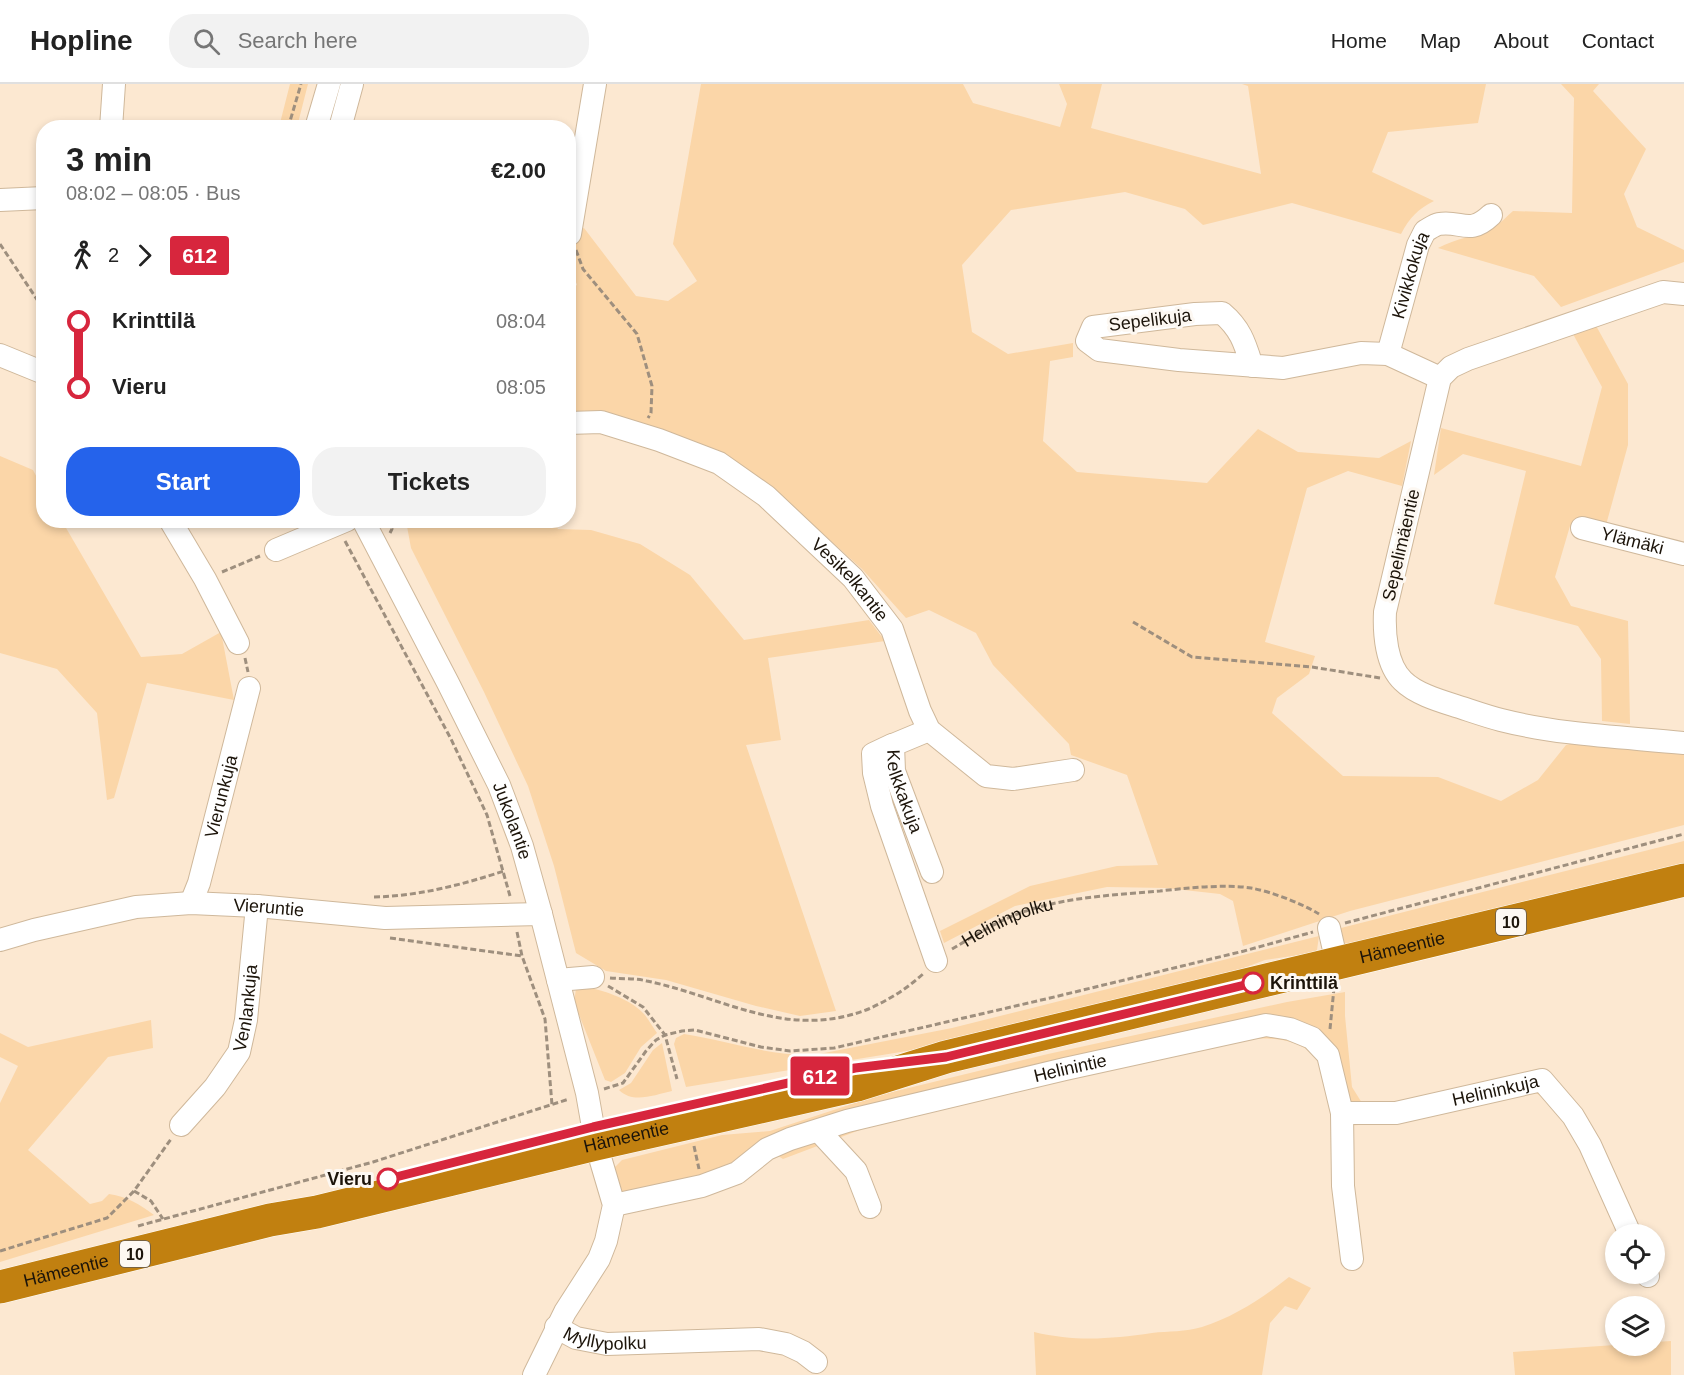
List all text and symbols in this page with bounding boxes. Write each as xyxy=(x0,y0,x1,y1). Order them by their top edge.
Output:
search box xyxy=(169,14,589,68)
text: Hopline xyxy=(30,25,133,56)
icon: search xyxy=(190,25,223,58)
text: Search here xyxy=(238,28,358,53)
text: Home xyxy=(1331,29,1387,52)
text: Map xyxy=(1420,29,1461,52)
text: About xyxy=(1494,29,1549,52)
text: Contact xyxy=(1582,29,1654,52)
text: 3 min xyxy=(66,141,152,178)
text: €2.00 xyxy=(491,158,546,183)
text: 08:02 – 08:05 · Bus xyxy=(66,182,241,204)
street label: Kivikkokuja xyxy=(1388,227,1434,321)
icon: walk xyxy=(66,239,99,272)
icon: forward xyxy=(128,239,161,272)
text: 2 xyxy=(108,244,119,266)
text: 612 xyxy=(182,244,217,267)
street label: Sepelikuja xyxy=(1108,305,1193,335)
text: Krinttilä xyxy=(112,308,195,333)
text: 08:04 xyxy=(496,310,546,332)
text: Vieru xyxy=(112,374,167,399)
text: 08:05 xyxy=(496,376,546,398)
button: Start xyxy=(66,447,300,516)
button: Tickets xyxy=(312,447,546,516)
street label: Sepelimäentie xyxy=(1378,487,1424,603)
street label: Ylämäki xyxy=(1599,523,1666,558)
street label: Vesikelkantie xyxy=(807,534,892,625)
street label: Kelkkakuja xyxy=(883,749,927,837)
street label: Vierunkuja xyxy=(201,752,242,840)
street label: Jukolantie xyxy=(489,779,535,862)
street label: Helininpolku xyxy=(958,894,1055,951)
street label: Vieruntie xyxy=(233,895,305,920)
road number: 10 xyxy=(1496,909,1526,935)
street label: Hämeentie xyxy=(1357,928,1447,967)
street label: Venlankuja xyxy=(229,962,261,1054)
marker: Krinttilä xyxy=(1242,972,1264,994)
place label: Krinttilä xyxy=(1270,973,1339,993)
street label: Helinintie xyxy=(1032,1050,1108,1086)
line badge: 612 xyxy=(786,1056,854,1096)
text: 612 xyxy=(802,1065,838,1088)
street label: Helininkuja xyxy=(1450,1071,1542,1110)
street label: Hämeentie xyxy=(581,1118,671,1157)
marker: Vieru xyxy=(377,1168,399,1190)
place label: Vieru xyxy=(327,1169,372,1189)
map controls xyxy=(1605,1224,1665,1356)
button: locate xyxy=(1605,1224,1665,1284)
road number: 10 xyxy=(120,1241,150,1267)
street label: Hämeentie xyxy=(21,1250,111,1291)
button: layers xyxy=(1605,1296,1665,1356)
street label: Myllypolku xyxy=(560,1323,647,1354)

